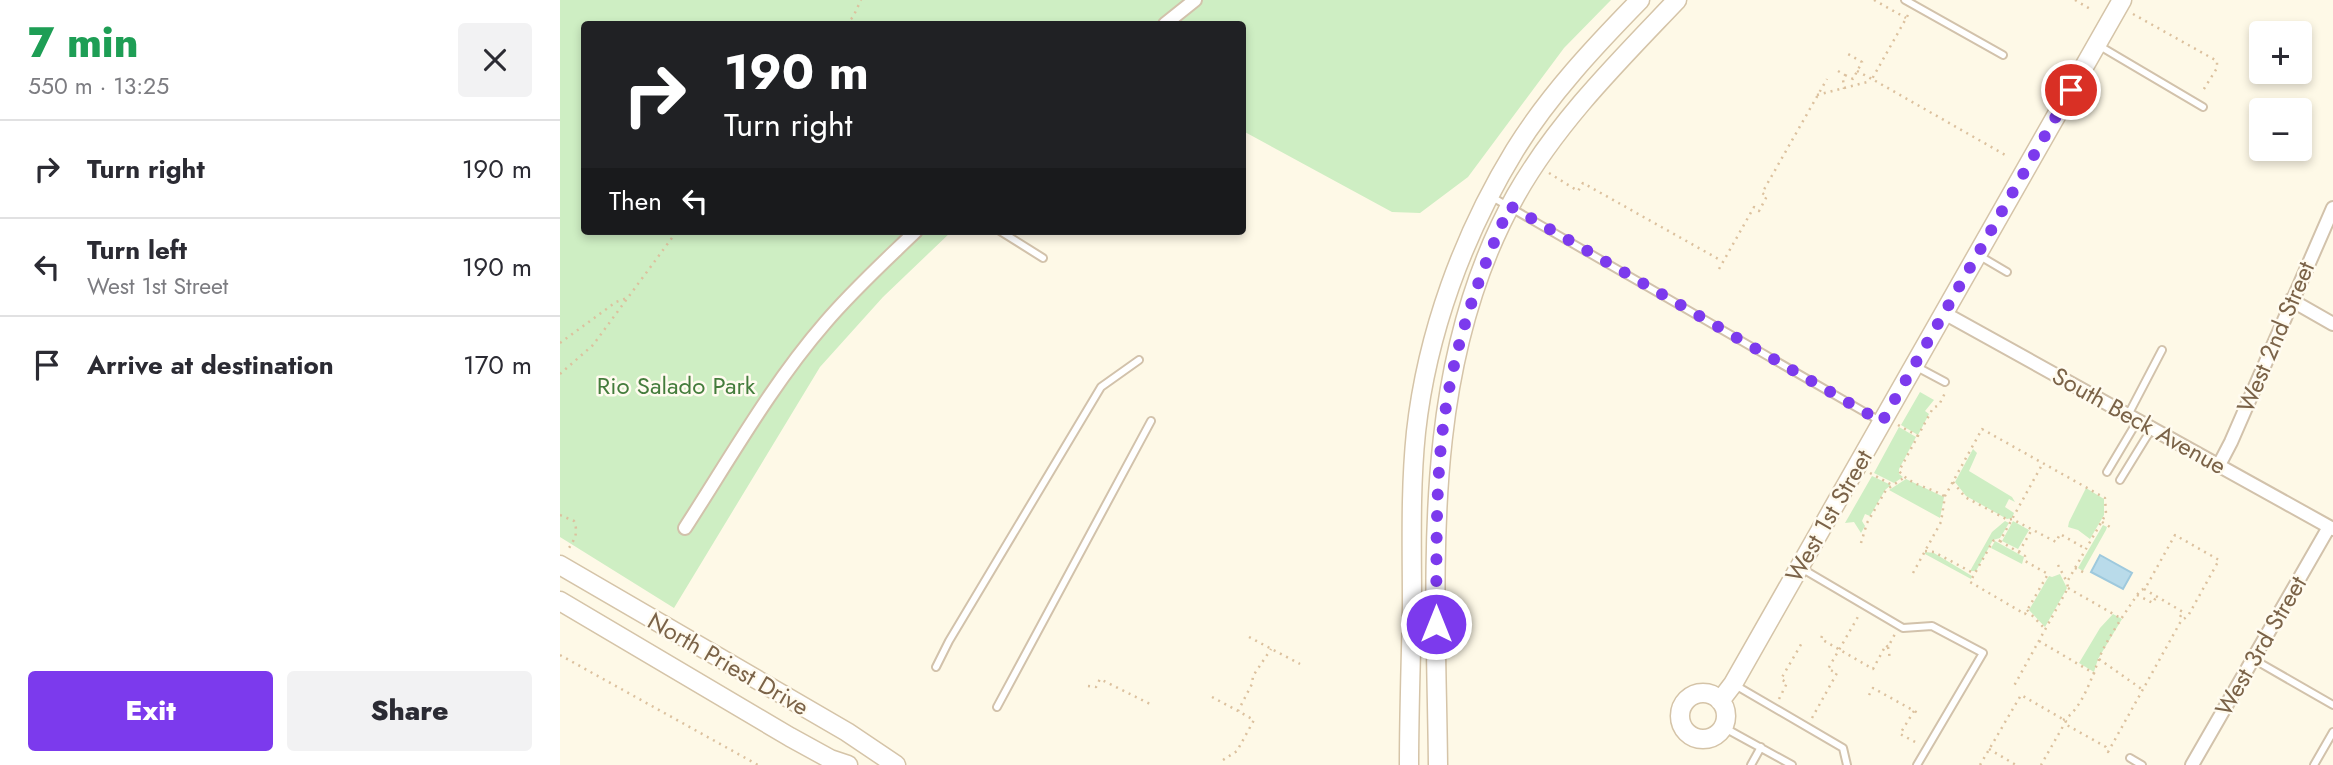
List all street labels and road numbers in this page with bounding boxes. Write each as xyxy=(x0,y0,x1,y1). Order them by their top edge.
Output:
street label: West 2nd Street xyxy=(2228,256,2323,418)
street label: South Beck Avenue xyxy=(2046,358,2233,483)
street label: West 1st Street xyxy=(1777,443,1881,588)
street label: West 3rd Street xyxy=(2206,569,2315,722)
street label: North Priest Drive xyxy=(641,603,815,724)

